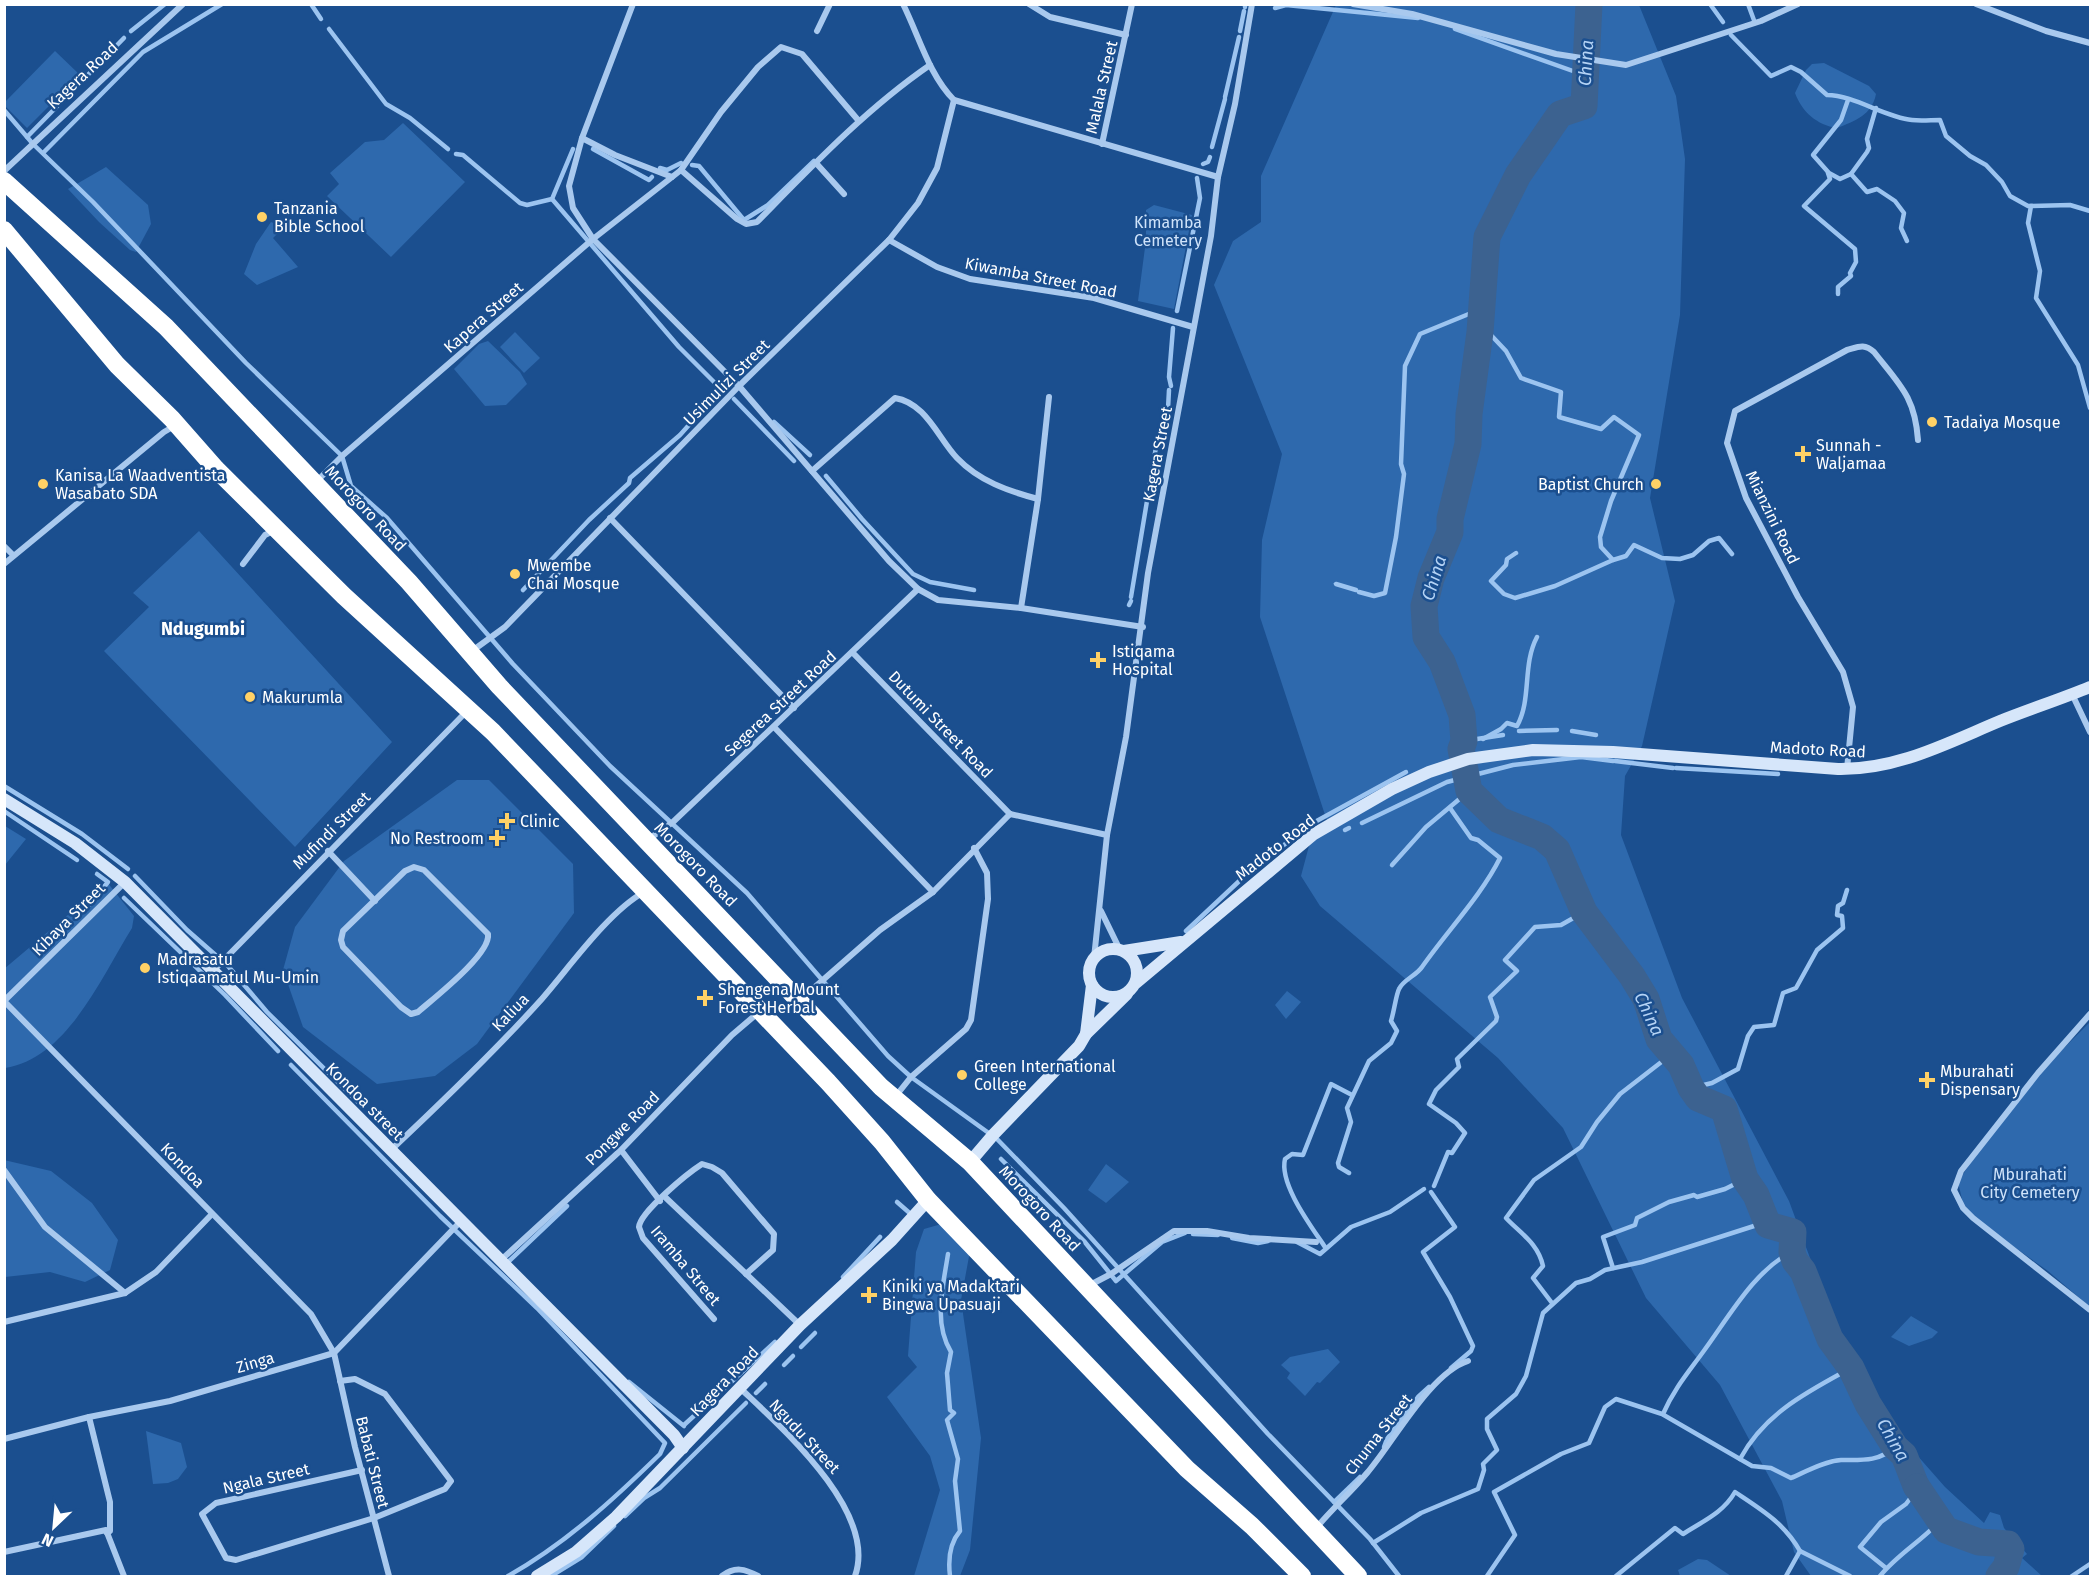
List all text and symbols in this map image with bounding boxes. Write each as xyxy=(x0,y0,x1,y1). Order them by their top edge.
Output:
street label: Kagera Road xyxy=(43,38,122,113)
street label: Malala Street xyxy=(1082,38,1121,136)
water label: China xyxy=(1574,39,1598,87)
place label: Tanzania Bible School xyxy=(274,199,365,236)
marker: Tanzania Bible School xyxy=(255,210,269,224)
park label: Kimamba Cemetery xyxy=(1134,213,1202,250)
street label: Kiwamba Street Road xyxy=(963,253,1119,302)
street label: Kapera Street xyxy=(440,278,527,357)
street label: Usimulizi Street xyxy=(679,335,773,429)
street label: Kagera Street xyxy=(1139,405,1176,503)
place label: Tadaiya Mosque xyxy=(1944,413,2060,432)
marker: Tadaiya Mosque xyxy=(1925,415,1939,429)
place label: Sunnah - Waljamaa xyxy=(1816,436,1886,473)
marker: Sunnah - Waljamaa xyxy=(1794,445,1812,463)
street label: Morogoro Road xyxy=(321,461,410,555)
place label: Kanisa La Waadventista Wasabato SDA xyxy=(55,466,226,503)
street label: Mianzini Road xyxy=(1742,467,1803,567)
place label: Baptist Church xyxy=(1538,475,1644,494)
marker: Kanisa La Waadventista Wasabato SDA xyxy=(36,477,50,491)
marker: Baptist Church xyxy=(1649,477,1663,491)
water label: China xyxy=(1417,553,1451,603)
place label: Mwembe Chai Mosque xyxy=(527,556,620,593)
marker: Mwembe Chai Mosque xyxy=(508,567,522,581)
district label: Ndugumbi xyxy=(161,618,245,640)
place label: Istiqama Hospital xyxy=(1112,642,1175,679)
street label: Segerea Street Road xyxy=(720,647,840,760)
marker: Istiqama Hospital xyxy=(1089,651,1107,669)
street label: Dutumi Street Road xyxy=(885,667,997,782)
place label: Makurumla xyxy=(262,688,343,707)
marker: Makurumla xyxy=(243,690,257,704)
street label: Madoto Road xyxy=(1769,737,1866,762)
street label: Mufindi Street xyxy=(289,787,374,873)
street label: Madoto Road xyxy=(1232,810,1319,884)
marker: Clinic xyxy=(498,812,516,830)
place label: Clinic xyxy=(520,812,560,831)
street label: Morogoro Road xyxy=(650,818,741,911)
place label: No Restroom xyxy=(390,829,484,848)
marker: No Restroom xyxy=(488,829,506,847)
street label: Kibaya Street xyxy=(28,879,109,960)
place label: Madrasatu Istiqaamatul Mu-Umin xyxy=(157,950,319,987)
marker: Madrasatu Istiqaamatul Mu-Umin xyxy=(138,961,152,975)
place label: Shengena Mount Forest Herbal xyxy=(718,980,840,1017)
marker: Shengena Mount Forest Herbal xyxy=(696,989,714,1007)
water label: China xyxy=(1629,989,1669,1039)
street label: Kaliua xyxy=(488,990,533,1035)
place label: Green International College xyxy=(974,1057,1116,1094)
street label: Kondoa street xyxy=(322,1059,408,1144)
place label: Mburahati Dispensary xyxy=(1940,1062,2020,1099)
marker: Green International College xyxy=(955,1068,969,1082)
marker: Mburahati Dispensary xyxy=(1918,1071,1936,1089)
street label: Pongwe Road xyxy=(581,1087,663,1169)
street label: Kondoa xyxy=(157,1139,209,1192)
street label: Morogoro Road xyxy=(995,1161,1084,1255)
park label: Mburahati City Cemetery xyxy=(1980,1165,2080,1202)
street label: Iramba Street xyxy=(647,1222,725,1309)
place label: Kiniki ya Madaktari Bingwa Upasuaji xyxy=(882,1277,1020,1314)
marker: Kiniki ya Madaktari Bingwa Upasuaji xyxy=(860,1286,878,1304)
street label: Kagera Road xyxy=(686,1342,762,1420)
street label: Zinga xyxy=(234,1348,276,1377)
street label: Chuma Street xyxy=(1341,1390,1416,1479)
street label: Ngudu Street xyxy=(765,1395,844,1478)
street label: Babati Street xyxy=(352,1414,393,1510)
water label: China xyxy=(1872,1415,1914,1465)
street label: Ngala Street xyxy=(221,1459,312,1498)
north arrow xyxy=(24,1497,84,1557)
text: N xyxy=(39,1529,57,1551)

